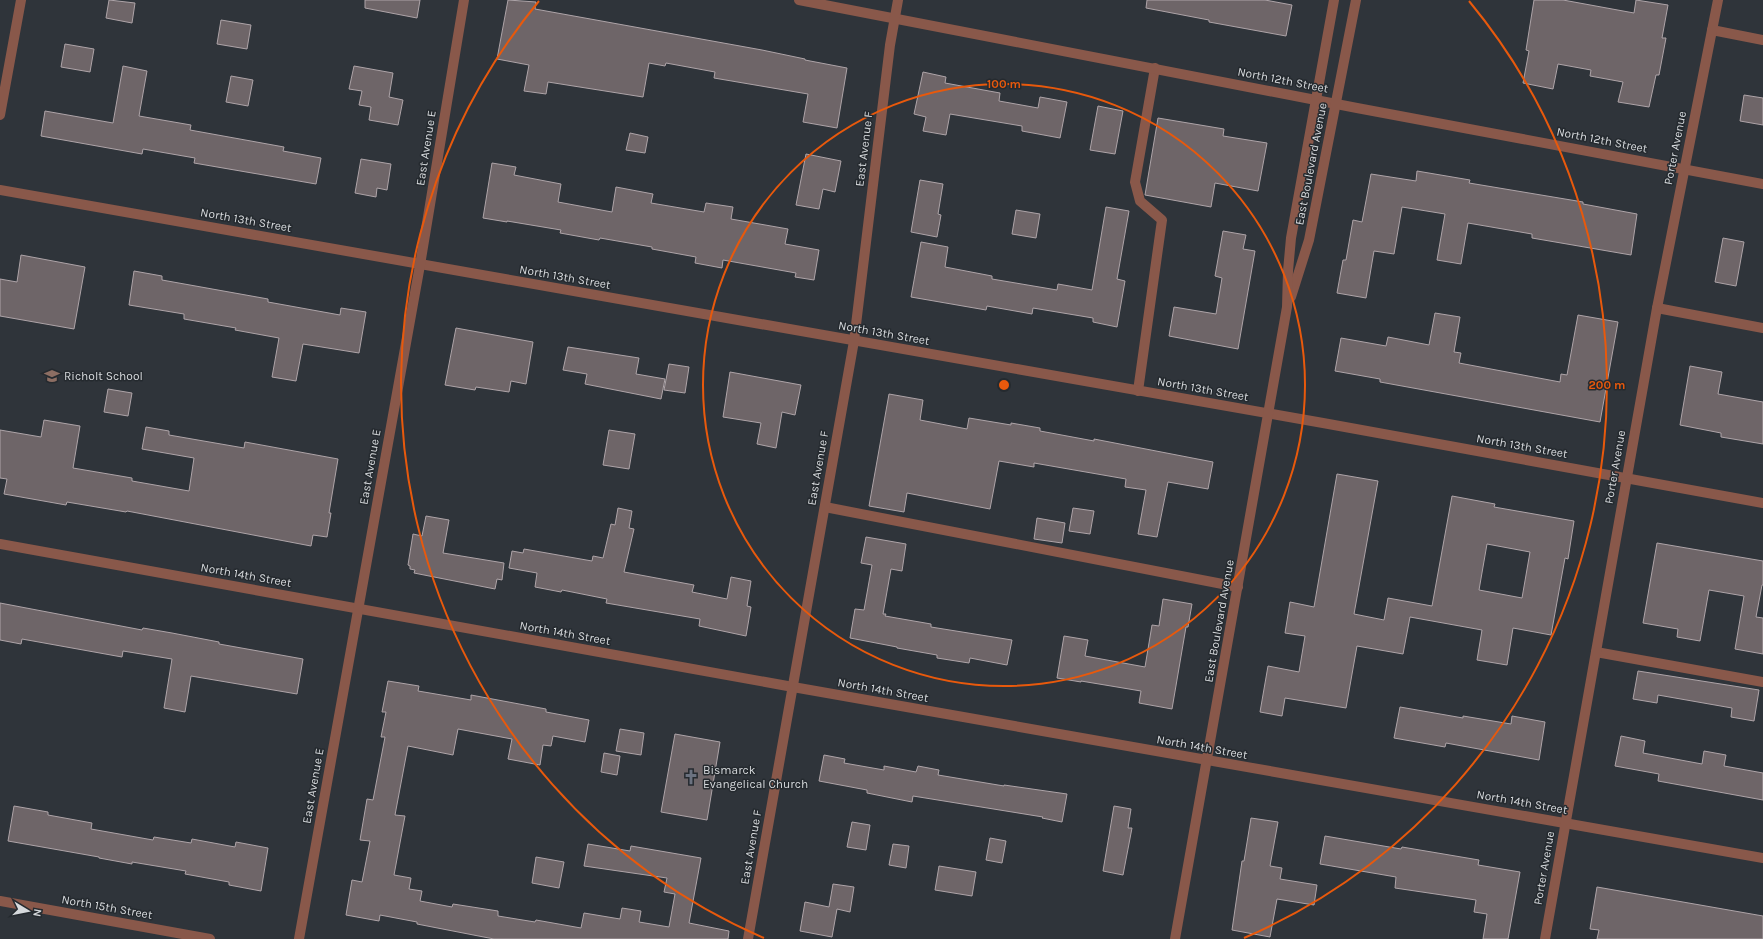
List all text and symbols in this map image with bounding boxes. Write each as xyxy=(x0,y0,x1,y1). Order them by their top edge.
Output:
street label: North 12th Street xyxy=(1236,64,1330,96)
text: 100 m xyxy=(987,77,1021,91)
street label: East Boulevard Avenue xyxy=(1292,102,1330,226)
street label: East Avenue E xyxy=(413,109,439,187)
street label: Porter Avenue xyxy=(1661,110,1689,186)
street label: East Avenue F xyxy=(852,111,876,187)
street label: North 12th Street xyxy=(1555,124,1649,156)
street label: North 13th Street xyxy=(199,205,293,235)
street label: North 13th Street xyxy=(518,262,612,292)
street label: North 13th Street xyxy=(837,318,931,348)
school or university icon: Richolt School xyxy=(43,367,61,385)
place label: Richolt School xyxy=(64,369,143,383)
street label: North 13th Street xyxy=(1156,374,1250,404)
centre of rings xyxy=(997,378,1011,392)
text: 200 m xyxy=(1589,378,1625,392)
street label: East Avenue E xyxy=(356,428,384,506)
street label: Porter Avenue xyxy=(1602,429,1628,505)
street label: East Avenue F xyxy=(805,430,831,506)
street label: North 13th Street xyxy=(1475,431,1569,461)
street label: East Boulevard Avenue xyxy=(1201,559,1237,683)
street label: North 14th Street xyxy=(200,560,293,590)
street label: North 14th Street xyxy=(519,618,612,648)
street label: North 14th Street xyxy=(837,675,930,705)
street label: North 14th Street xyxy=(1156,732,1249,762)
street label: East Avenue E xyxy=(299,747,327,825)
place label: Bismarck Evangelical Church xyxy=(703,763,808,791)
church icon: Bismarck Evangelical Church xyxy=(682,768,700,786)
street label: North 14th Street xyxy=(1476,787,1569,817)
street label: East Avenue F xyxy=(738,809,764,885)
street label: Porter Avenue xyxy=(1531,830,1557,906)
north arrow xyxy=(8,891,48,931)
street label: North 15th Street xyxy=(60,892,154,922)
text: N xyxy=(30,908,44,918)

